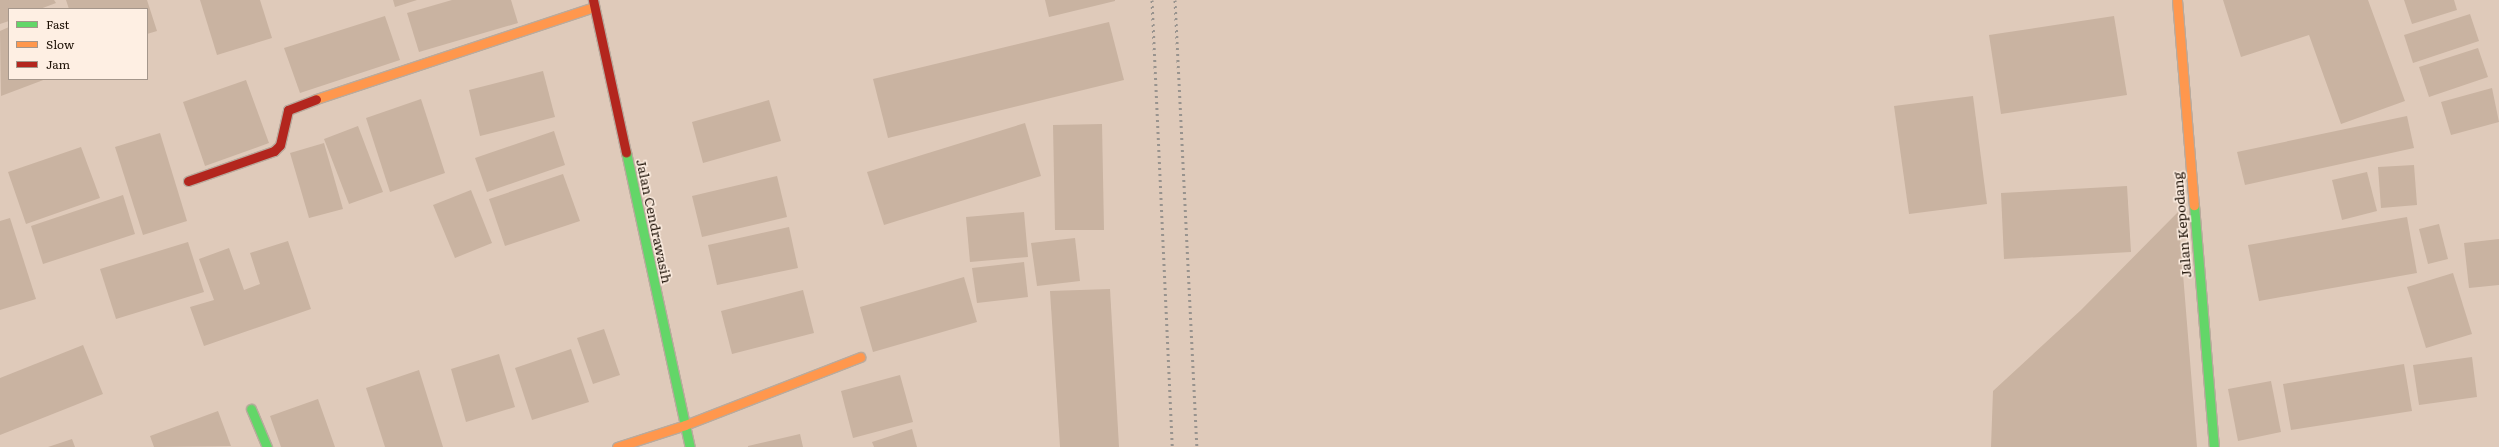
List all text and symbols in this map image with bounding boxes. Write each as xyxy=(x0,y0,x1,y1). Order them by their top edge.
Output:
legend xyxy=(8,8,148,80)
text: Fast xyxy=(46,15,69,33)
text: Slow xyxy=(46,35,74,53)
text: Jam xyxy=(46,55,70,73)
street label: Jalan Cendrawasih xyxy=(634,157,676,285)
street label: Jalan Kepodang xyxy=(2168,171,2194,279)

